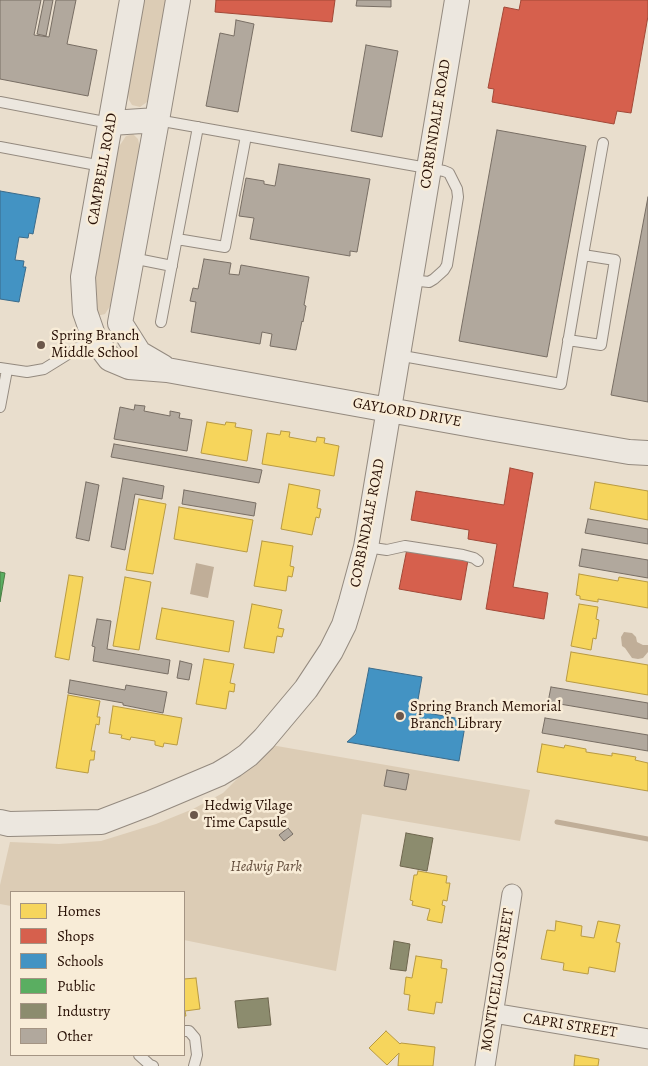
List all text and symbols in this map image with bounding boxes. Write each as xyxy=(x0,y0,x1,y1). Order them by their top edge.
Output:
street label: CORBINDALE ROAD xyxy=(417,58,455,190)
street label: CAMPBELL ROAD xyxy=(84,112,122,226)
place label: Spring Branch Middle School xyxy=(51,327,140,362)
marker: Spring Branch Middle School xyxy=(35,339,47,351)
street label: GAYLORD DRIVE xyxy=(351,395,463,431)
street label: CORBINDALE ROAD xyxy=(347,457,389,589)
place label: Spring Branch Memorial Branch Library xyxy=(410,698,561,733)
marker: Spring Branch Memorial Branch Library xyxy=(394,710,406,722)
place label: Hedwig Vilage Time Capsule xyxy=(204,797,293,832)
marker: Hedwig Vilage Time Capsule xyxy=(188,809,200,821)
park label: Hedwig Park xyxy=(230,858,302,876)
legend xyxy=(10,891,185,1056)
text: Homes xyxy=(57,901,101,921)
street label: MONTICELLO STREET xyxy=(478,907,518,1053)
text: Shops xyxy=(57,926,94,946)
text: Schools xyxy=(57,951,104,971)
text: Public xyxy=(57,976,95,996)
text: Industry xyxy=(57,1001,110,1021)
street label: CAPRI STREET xyxy=(522,1010,618,1042)
text: Other xyxy=(57,1026,93,1046)

